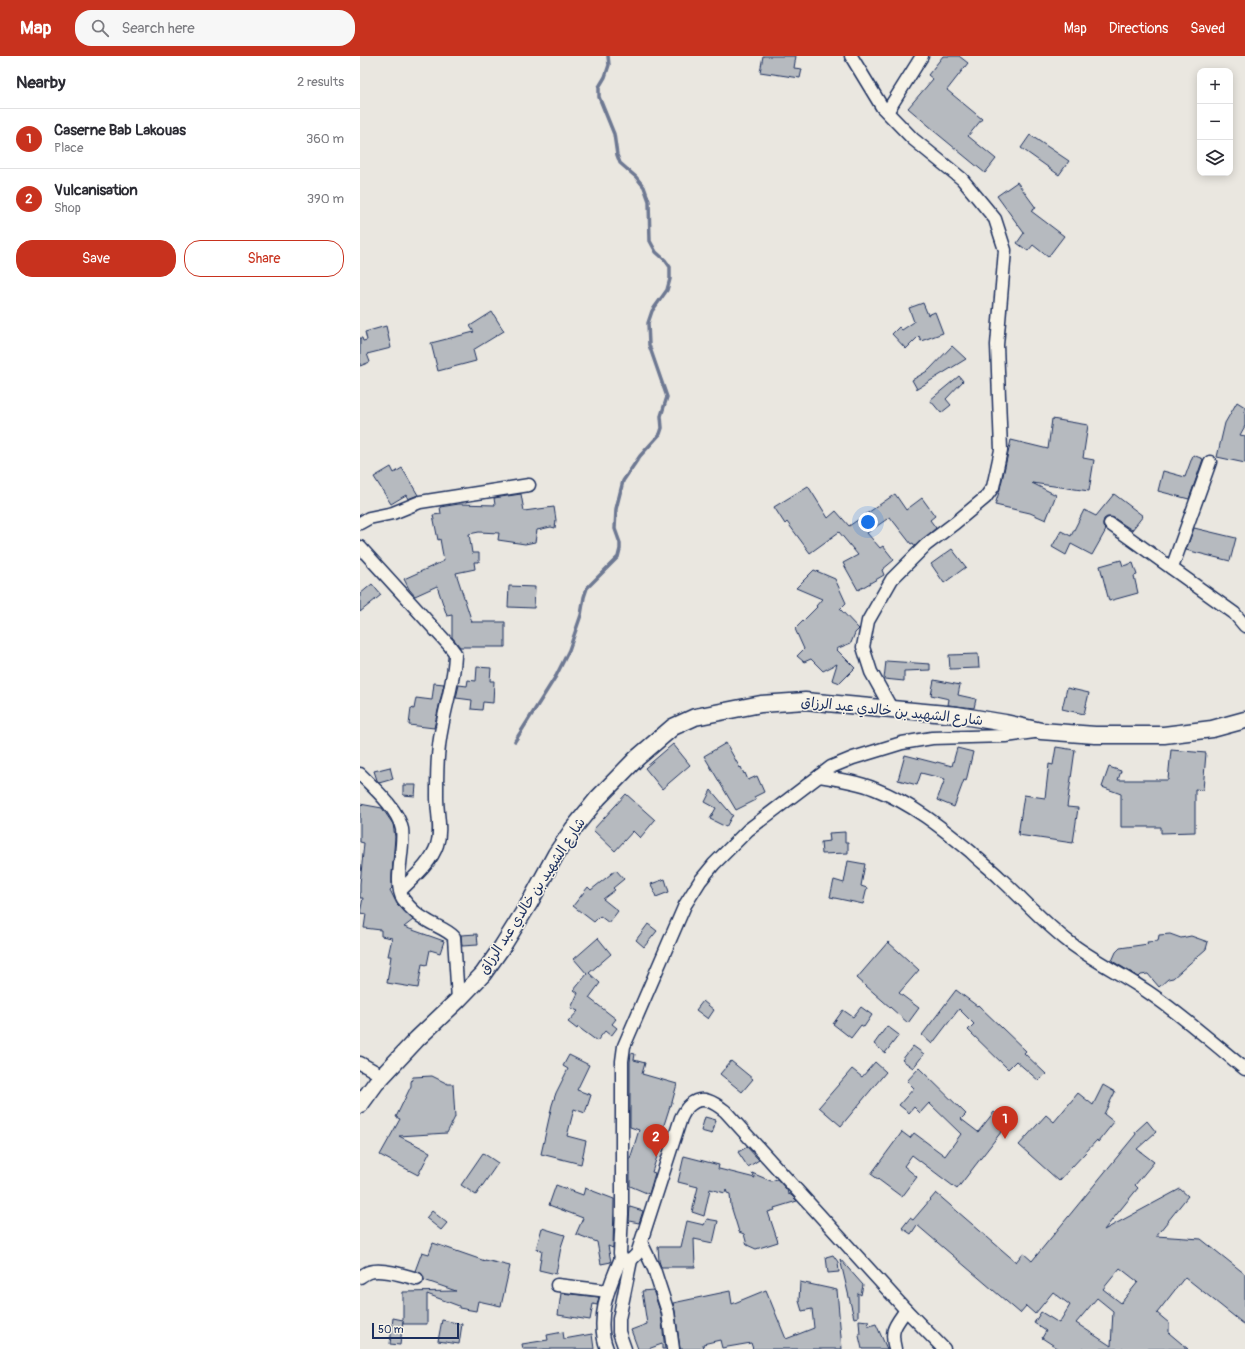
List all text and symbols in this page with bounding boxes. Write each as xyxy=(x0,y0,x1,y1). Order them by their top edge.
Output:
search box xyxy=(75,10,355,46)
text: Map xyxy=(20,16,51,40)
icon: search xyxy=(89,17,111,39)
text: Search here xyxy=(121,19,195,38)
text: Map xyxy=(1064,20,1087,37)
text: Directions xyxy=(1109,20,1168,37)
text: Saved xyxy=(1190,20,1225,37)
map controls xyxy=(1197,68,1233,176)
button: + xyxy=(1197,68,1233,104)
text: Nearby xyxy=(16,72,65,93)
text: 2 results xyxy=(297,74,344,90)
button: − xyxy=(1197,104,1233,140)
text: Caserne Bab Lakouas xyxy=(54,121,186,140)
text: 1 xyxy=(26,131,32,147)
text: 360 m xyxy=(306,131,344,147)
text: Place xyxy=(54,140,83,156)
button: layers xyxy=(1197,140,1233,176)
text: Vulcanisation xyxy=(54,181,138,200)
text: 2 xyxy=(25,191,33,207)
text: 390 m xyxy=(307,191,344,207)
text: Shop xyxy=(54,200,81,216)
button: Save xyxy=(16,240,176,277)
button: Share xyxy=(184,240,344,277)
your location xyxy=(858,512,878,532)
street label: شارع الشهيد بن خالدي عبد الرزاق xyxy=(800,693,984,731)
street label: شارع الشهيد بن خالدي عبد الرزاق xyxy=(475,815,591,978)
pin: 1 xyxy=(992,1106,1018,1139)
pin: 2 xyxy=(643,1124,669,1157)
scale bar xyxy=(372,1321,459,1340)
text: 50 m xyxy=(378,1323,404,1336)

